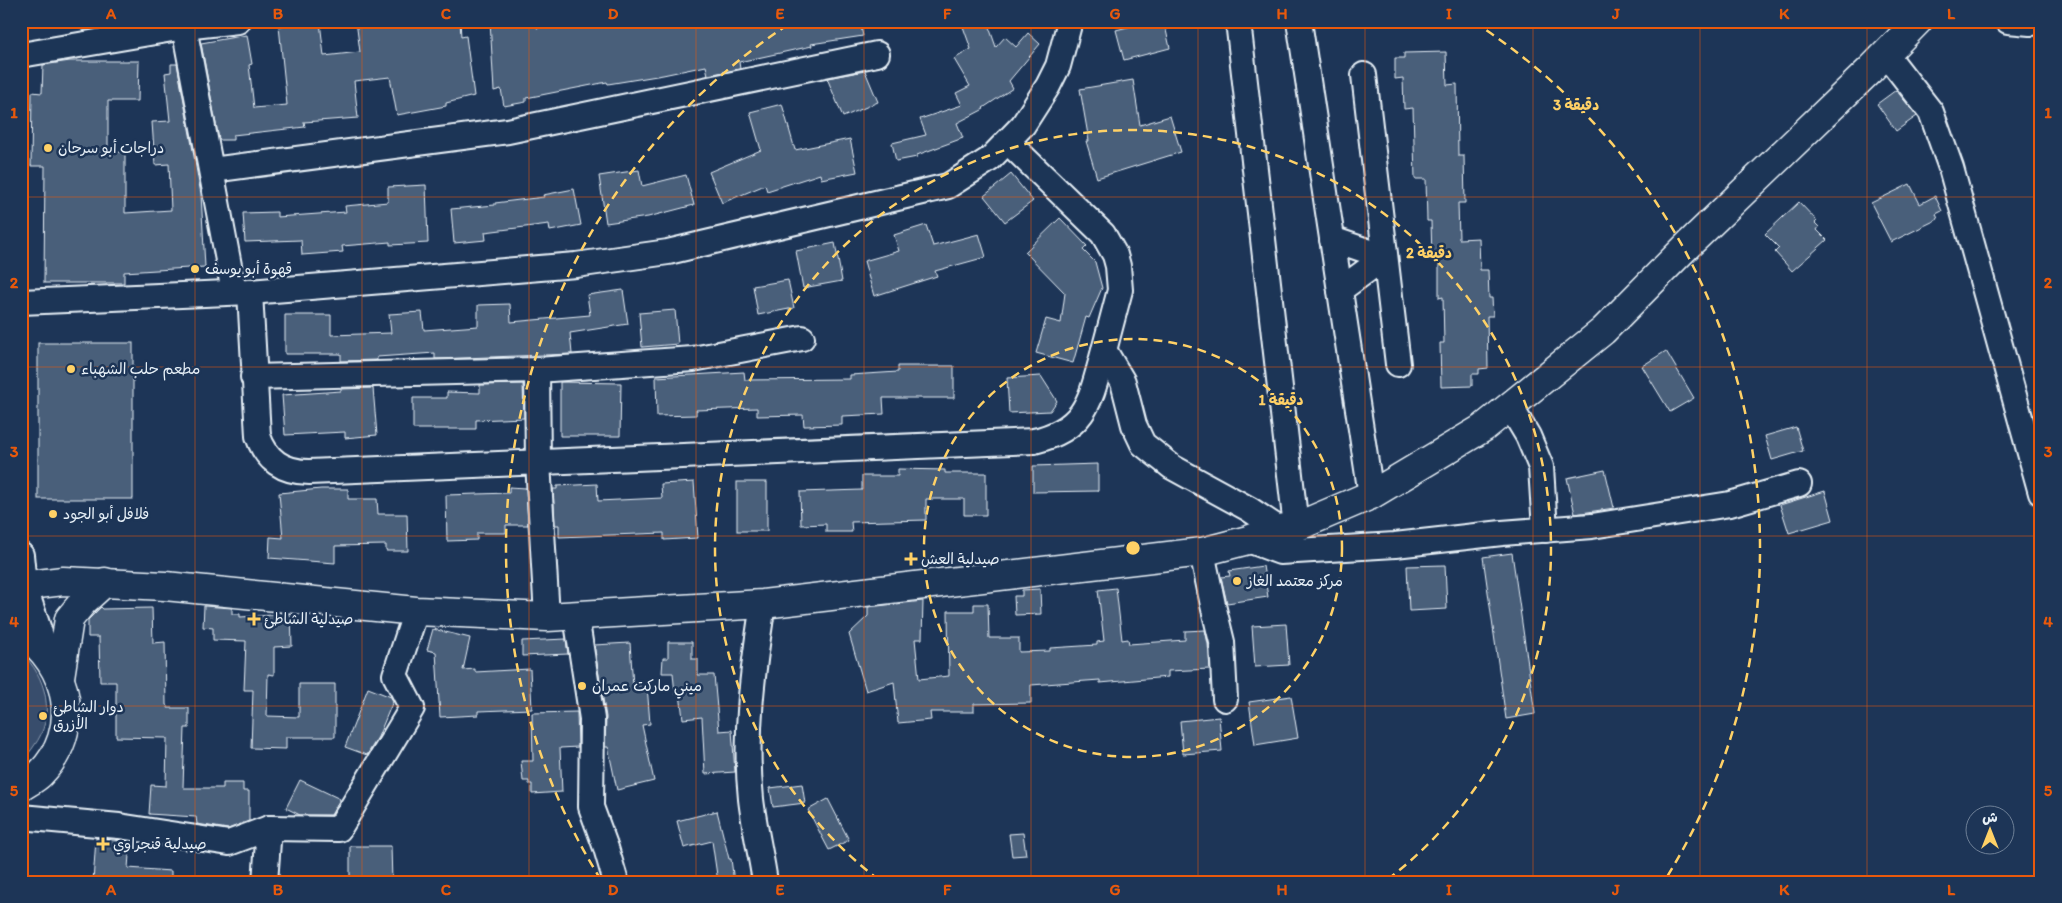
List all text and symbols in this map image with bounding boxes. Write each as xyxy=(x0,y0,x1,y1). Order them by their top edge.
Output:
text: A xyxy=(105,4,117,23)
text: B xyxy=(273,4,284,23)
text: C xyxy=(441,4,452,23)
text: D xyxy=(608,4,619,23)
text: E xyxy=(776,4,785,23)
text: F xyxy=(943,4,952,23)
text: G xyxy=(1109,4,1121,23)
text: H xyxy=(1276,4,1288,23)
text: I xyxy=(1446,4,1452,23)
text: J xyxy=(1611,4,1620,23)
text: K xyxy=(1779,4,1790,23)
text: L xyxy=(1947,4,1956,23)
text: 3 دقيقة xyxy=(1553,96,1599,114)
text: 1 xyxy=(10,103,18,122)
text: 1 xyxy=(2044,103,2052,122)
place label: دراجات أبو سرحان xyxy=(58,139,164,157)
marker: دراجات أبو سرحان xyxy=(42,142,54,154)
text: 2 دقيقة xyxy=(1406,244,1452,262)
place label: قهوة أبو يوسف xyxy=(205,260,292,279)
marker: قهوة أبو يوسف xyxy=(189,263,201,275)
text: 2 xyxy=(10,273,19,292)
text: 2 xyxy=(2044,273,2053,292)
place label: مطعم حلب الشهباء xyxy=(81,360,200,381)
marker: مطعم حلب الشهباء xyxy=(65,363,77,375)
text: 1 دقيقة xyxy=(1259,391,1304,409)
text: 3 xyxy=(10,442,19,461)
text: 3 xyxy=(2044,442,2053,461)
place label: فلافل أبو الجود xyxy=(63,505,149,523)
marker: فلافل أبو الجود xyxy=(47,508,59,520)
centre of rings xyxy=(1124,539,1142,557)
place label: صيدلية العش xyxy=(921,550,1000,568)
marker: صيدلية العش xyxy=(905,553,917,565)
place label: مركز معتمد الغاز xyxy=(1246,572,1343,590)
marker: مركز معتمد الغاز xyxy=(1231,575,1243,587)
place label: صيدلية الشاطئ xyxy=(264,610,353,629)
text: 4 xyxy=(9,612,19,631)
text: 4 xyxy=(2043,612,2053,631)
marker: صيدلية الشاطئ xyxy=(248,613,260,625)
place label: ميني ماركت عمران xyxy=(592,677,702,699)
marker: ميني ماركت عمران xyxy=(576,680,588,692)
place label: دوار الشاطئ الأزرق xyxy=(53,698,124,733)
marker: دوار الشاطئ الأزرق xyxy=(37,710,49,722)
text: 5 xyxy=(10,781,19,800)
text: 5 xyxy=(2044,781,2053,800)
north arrow xyxy=(1964,806,2014,856)
text: ش xyxy=(1982,809,1998,826)
place label: صيدلية قنجراوي xyxy=(113,835,207,855)
marker: صيدلية قنجراوي xyxy=(97,838,109,850)
text: A xyxy=(105,880,117,899)
text: B xyxy=(273,880,284,899)
text: C xyxy=(441,880,452,899)
text: D xyxy=(608,880,619,899)
text: E xyxy=(776,880,785,899)
text: F xyxy=(943,880,952,899)
text: G xyxy=(1109,880,1121,899)
text: H xyxy=(1276,880,1288,899)
text: I xyxy=(1446,880,1452,899)
text: J xyxy=(1611,880,1620,899)
text: K xyxy=(1779,880,1790,899)
text: L xyxy=(1947,880,1956,899)

